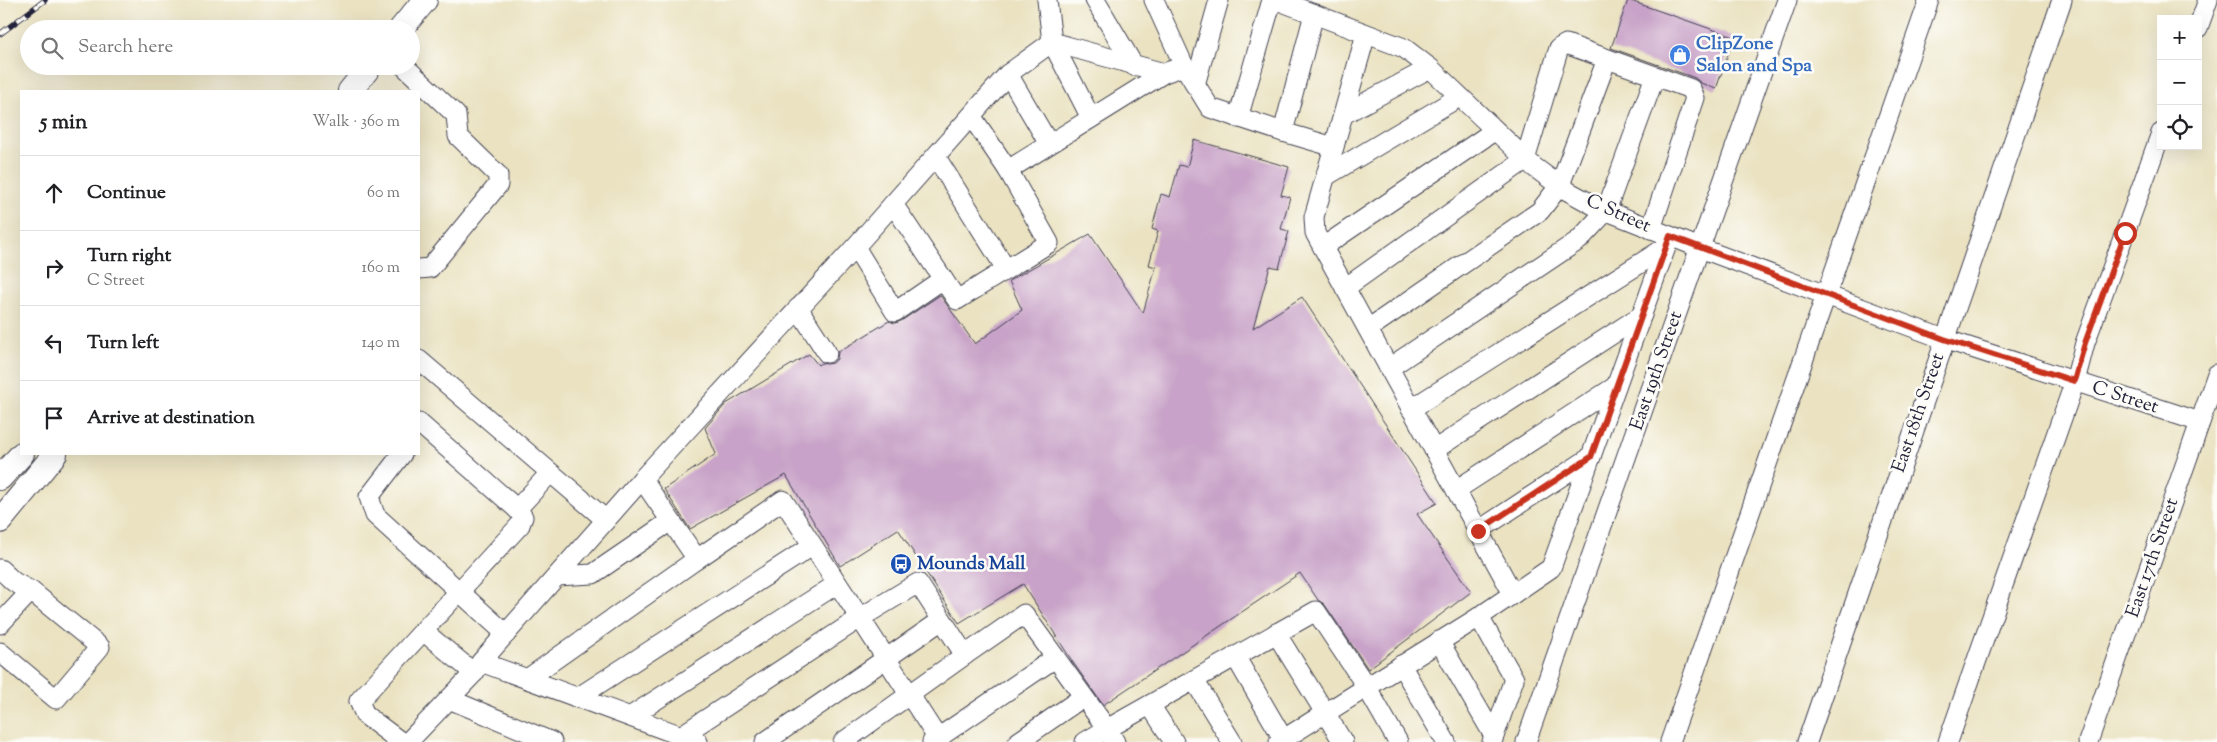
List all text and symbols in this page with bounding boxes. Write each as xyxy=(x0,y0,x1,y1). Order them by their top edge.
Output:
map controls xyxy=(2157,15,2202,150)
button: + xyxy=(2157,15,2202,60)
search box xyxy=(20,20,420,75)
place label: ClipZone Salon and Spa xyxy=(1696,31,1812,80)
icon: search xyxy=(38,34,66,62)
text: Search here xyxy=(78,34,173,61)
shop icon: ClipZone Salon and Spa xyxy=(1668,43,1692,67)
button: − xyxy=(2157,60,2202,105)
button: locate xyxy=(2157,105,2202,150)
text: 5 min xyxy=(40,108,87,138)
text: Walk · 360 m xyxy=(312,111,400,134)
icon: ahead xyxy=(40,179,68,207)
text: Continue xyxy=(87,180,166,207)
text: 60 m xyxy=(367,182,400,205)
street label: C Street xyxy=(1581,188,1655,240)
route start xyxy=(2114,222,2137,245)
text: Turn right xyxy=(87,243,171,270)
icon: right xyxy=(40,254,68,282)
text: 160 m xyxy=(362,257,400,280)
text: C Street xyxy=(87,270,145,293)
street label: East 19th Street xyxy=(1624,307,1690,434)
icon: left xyxy=(40,329,68,357)
text: Turn left xyxy=(87,330,159,357)
text: 140 m xyxy=(362,332,400,355)
street label: East 18th Street xyxy=(1886,349,1952,476)
street label: C Street xyxy=(2088,375,2162,422)
icon: arrive xyxy=(40,404,68,432)
text: Arrive at destination xyxy=(87,405,255,432)
street label: East 17th Street xyxy=(2120,494,2186,621)
route end xyxy=(1467,520,1490,543)
place label: Mounds Mall xyxy=(917,551,1026,578)
bus stop icon: Mounds Mall xyxy=(889,552,913,576)

